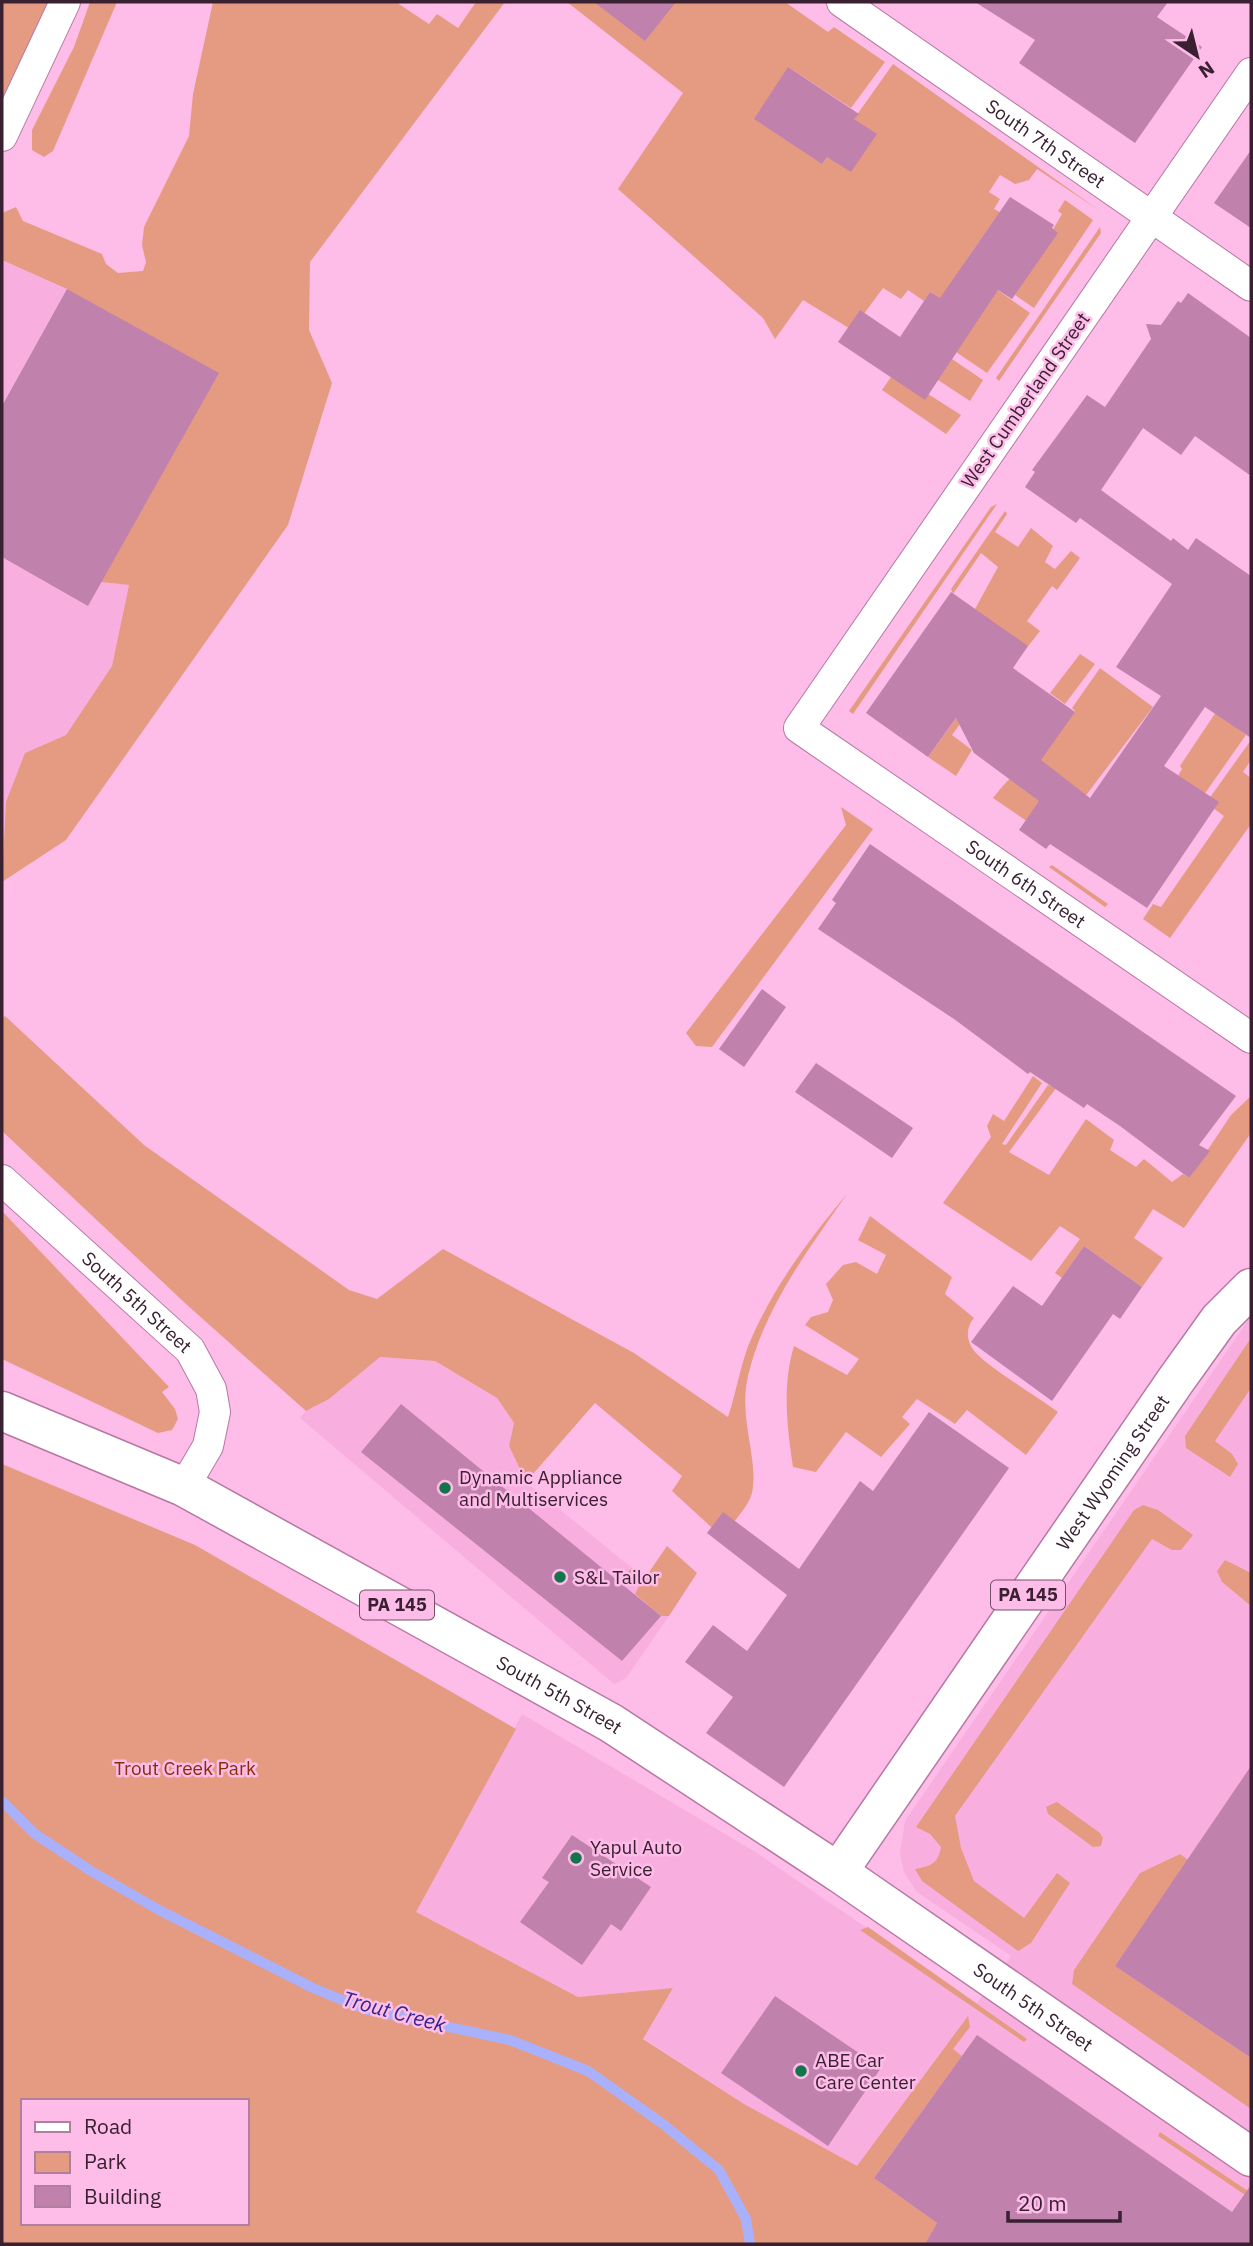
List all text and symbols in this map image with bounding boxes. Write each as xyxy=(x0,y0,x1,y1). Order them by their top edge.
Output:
north arrow xyxy=(1162,21,1232,91)
text: N xyxy=(1194,56,1219,84)
street label: South 7th Street xyxy=(981,94,1110,193)
street label: West Cumberland Street xyxy=(955,308,1095,492)
street label: South 6th Street xyxy=(961,834,1090,933)
street label: South 5th Street xyxy=(77,1246,197,1358)
street label: West Wyoming Street xyxy=(1051,1390,1174,1555)
place label: Dynamic Appliance and Multiservices xyxy=(459,1465,623,1511)
marker: Dynamic Appliance and Multiservices xyxy=(437,1480,453,1496)
place label: S&L Tailor xyxy=(574,1565,659,1589)
marker: S&L Tailor xyxy=(552,1569,568,1585)
road number: PA 145 xyxy=(991,1580,1065,1610)
road number: PA 145 xyxy=(360,1590,434,1620)
street label: South 5th Street xyxy=(492,1650,627,1739)
park label: Trout Creek Park xyxy=(114,1756,256,1780)
place label: Yapul Auto Service xyxy=(590,1835,682,1881)
marker: Yapul Auto Service xyxy=(568,1850,584,1866)
street label: South 5th Street xyxy=(969,1957,1098,2056)
water label: Trout Creek xyxy=(340,1984,450,2039)
place label: ABE Car Care Center xyxy=(815,2048,916,2094)
marker: ABE Car Care Center xyxy=(793,2063,809,2079)
legend xyxy=(21,2099,248,2225)
text: Road xyxy=(84,2112,132,2140)
text: Park xyxy=(84,2147,127,2175)
scale bar xyxy=(1008,2180,1120,2224)
text: Building xyxy=(84,2182,161,2210)
text: 20 m xyxy=(1018,2189,1067,2217)

